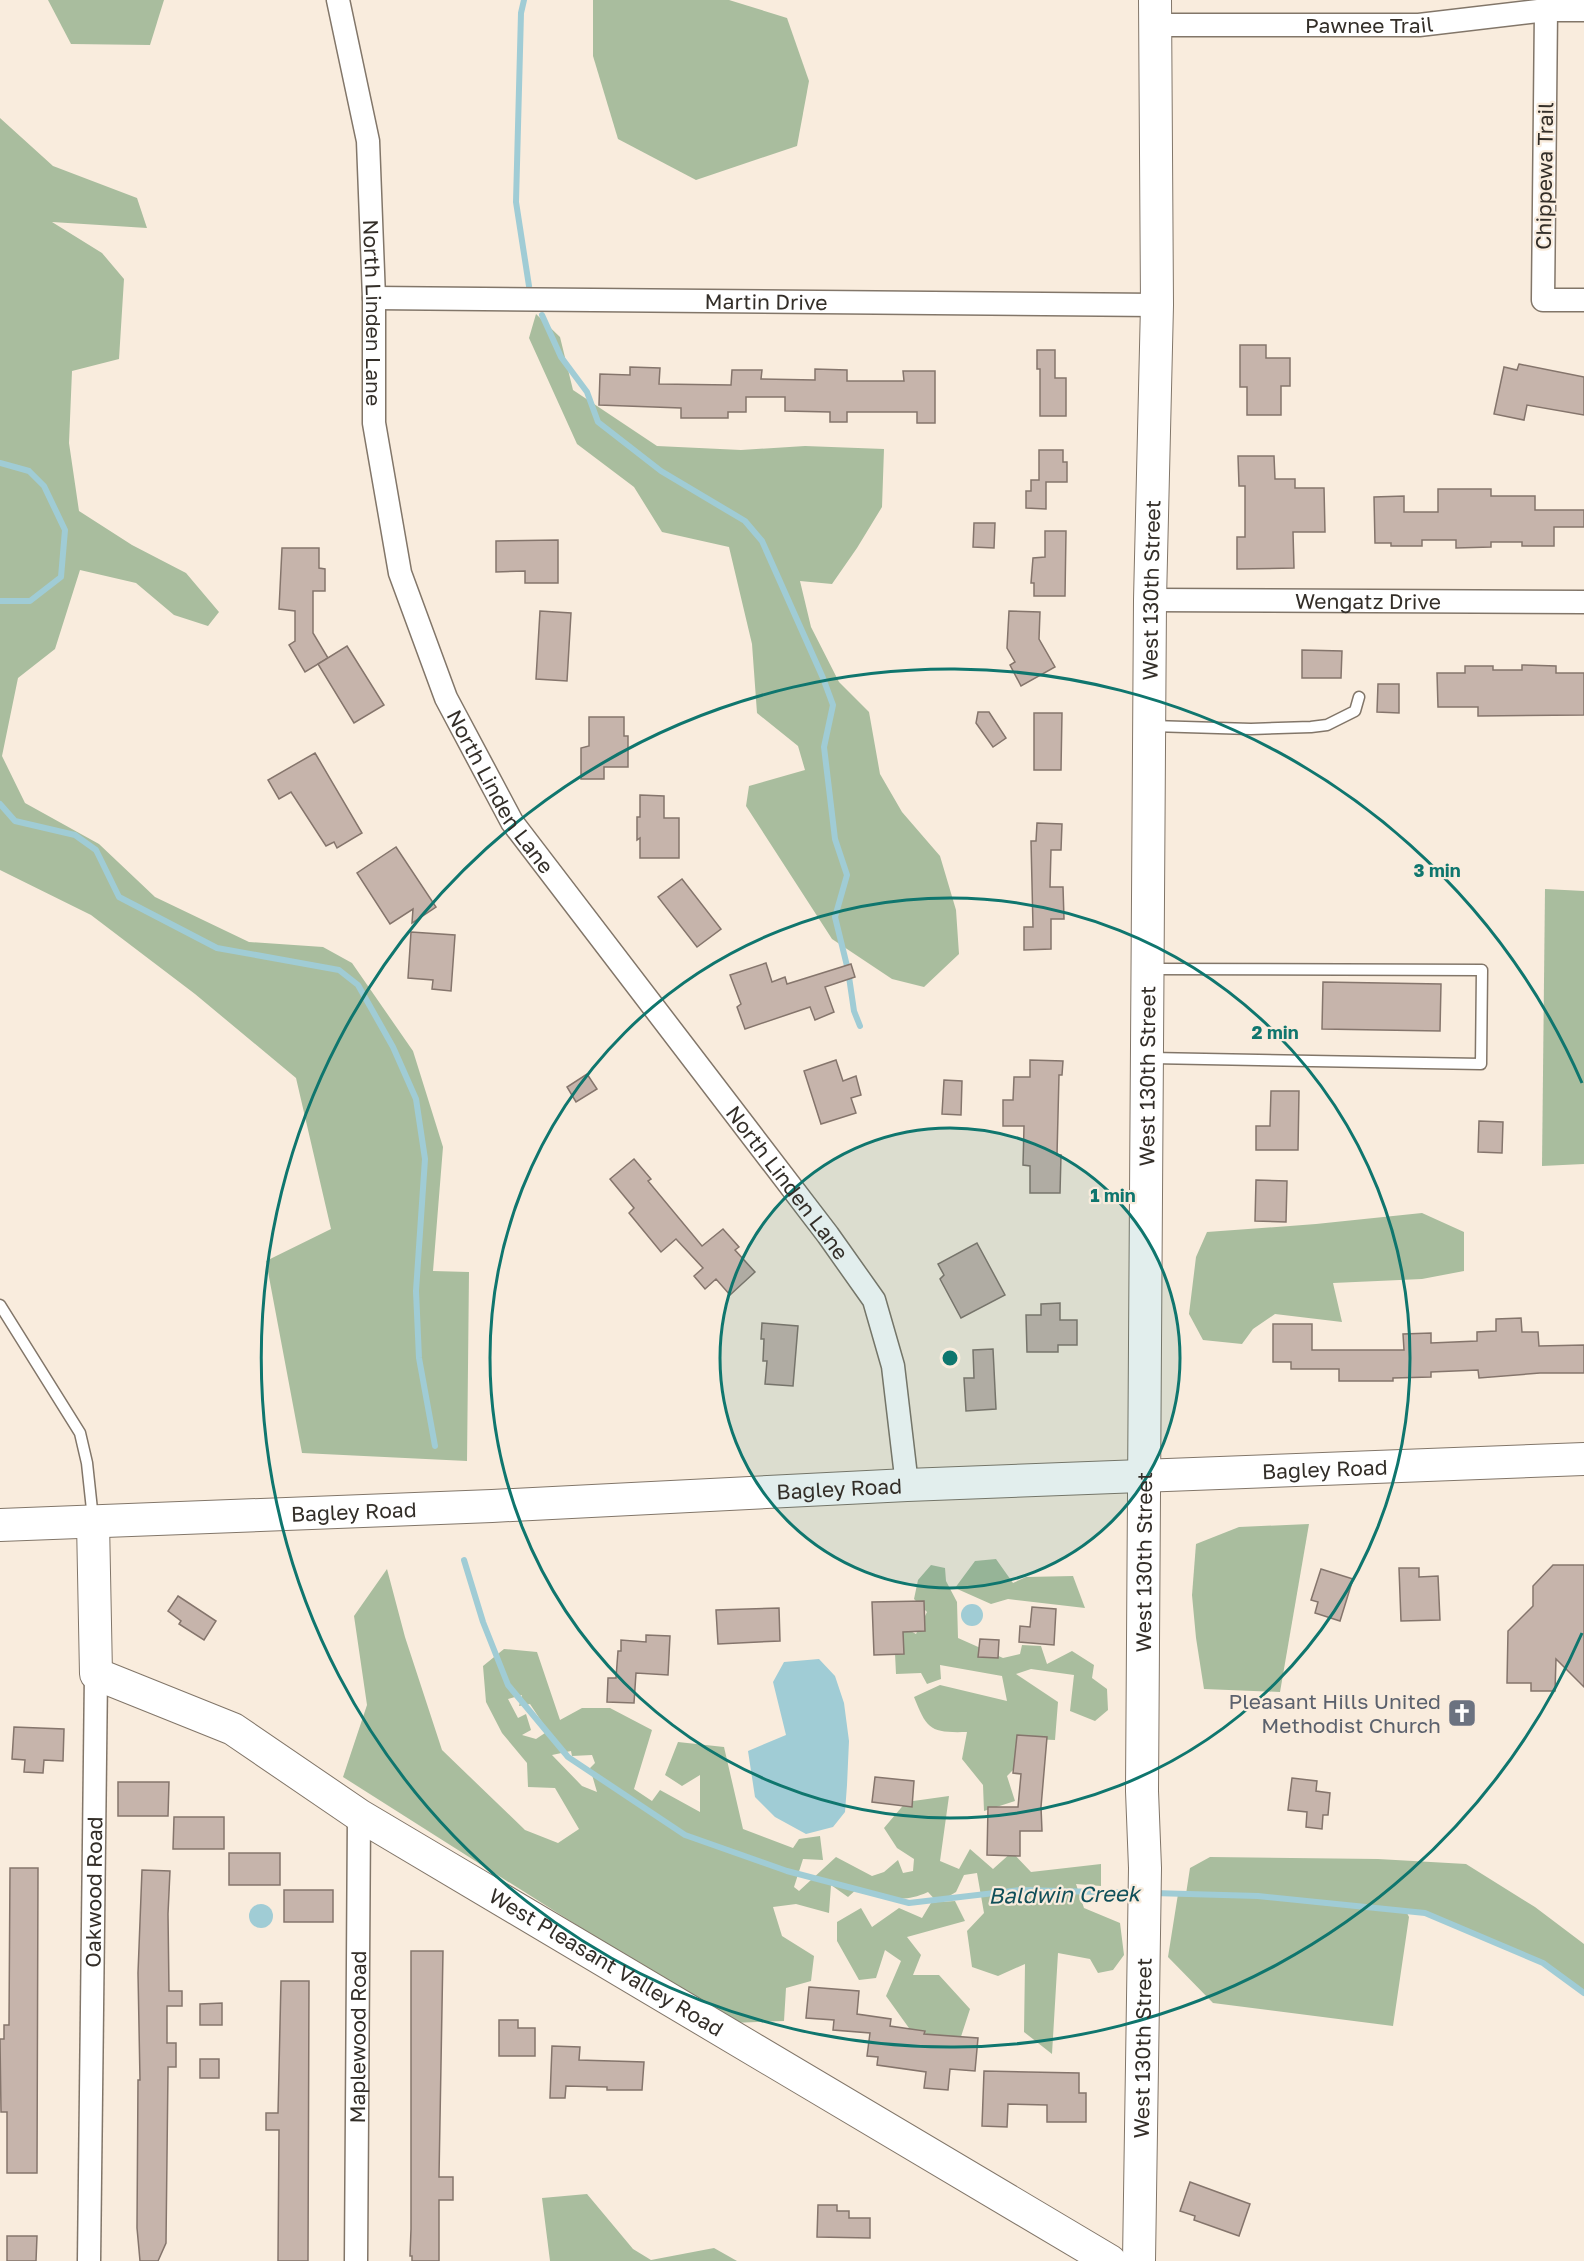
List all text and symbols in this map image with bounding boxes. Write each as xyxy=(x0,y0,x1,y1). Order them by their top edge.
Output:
street label: Pawnee Trail xyxy=(1305,10,1434,38)
street label: Chippewa Trail xyxy=(1530,102,1558,250)
street label: North Linden Lane xyxy=(358,219,387,406)
street label: Martin Drive xyxy=(704,288,828,315)
street label: West 130th Street xyxy=(1136,500,1165,681)
street label: Wengatz Drive xyxy=(1295,588,1441,614)
street label: North Linden Lane xyxy=(442,705,560,879)
text: 3 min xyxy=(1413,859,1461,881)
street label: West 130th Street xyxy=(1133,986,1160,1167)
text: 2 min xyxy=(1251,1021,1299,1043)
street label: North Linden Lane xyxy=(721,1100,854,1265)
text: 1 min xyxy=(1090,1184,1136,1206)
centre of rings xyxy=(940,1348,960,1368)
street label: Bagley Road xyxy=(1262,1454,1388,1484)
street label: Bagley Road xyxy=(776,1472,903,1505)
street label: West 130th Street xyxy=(1130,1472,1157,1652)
street label: Bagley Road xyxy=(290,1496,417,1527)
place label: Pleasant Hills United Methodist Church xyxy=(1229,1688,1441,1738)
church icon: Pleasant Hills United Methodist Church xyxy=(1446,1697,1478,1729)
street label: Oakwood Road xyxy=(79,1816,107,1968)
water label: Baldwin Creek xyxy=(988,1879,1143,1909)
street label: West Pleasant Valley Road xyxy=(484,1882,728,2042)
street label: Maplewood Road xyxy=(344,1950,371,2124)
street label: West 130th Street xyxy=(1128,1958,1157,2139)

